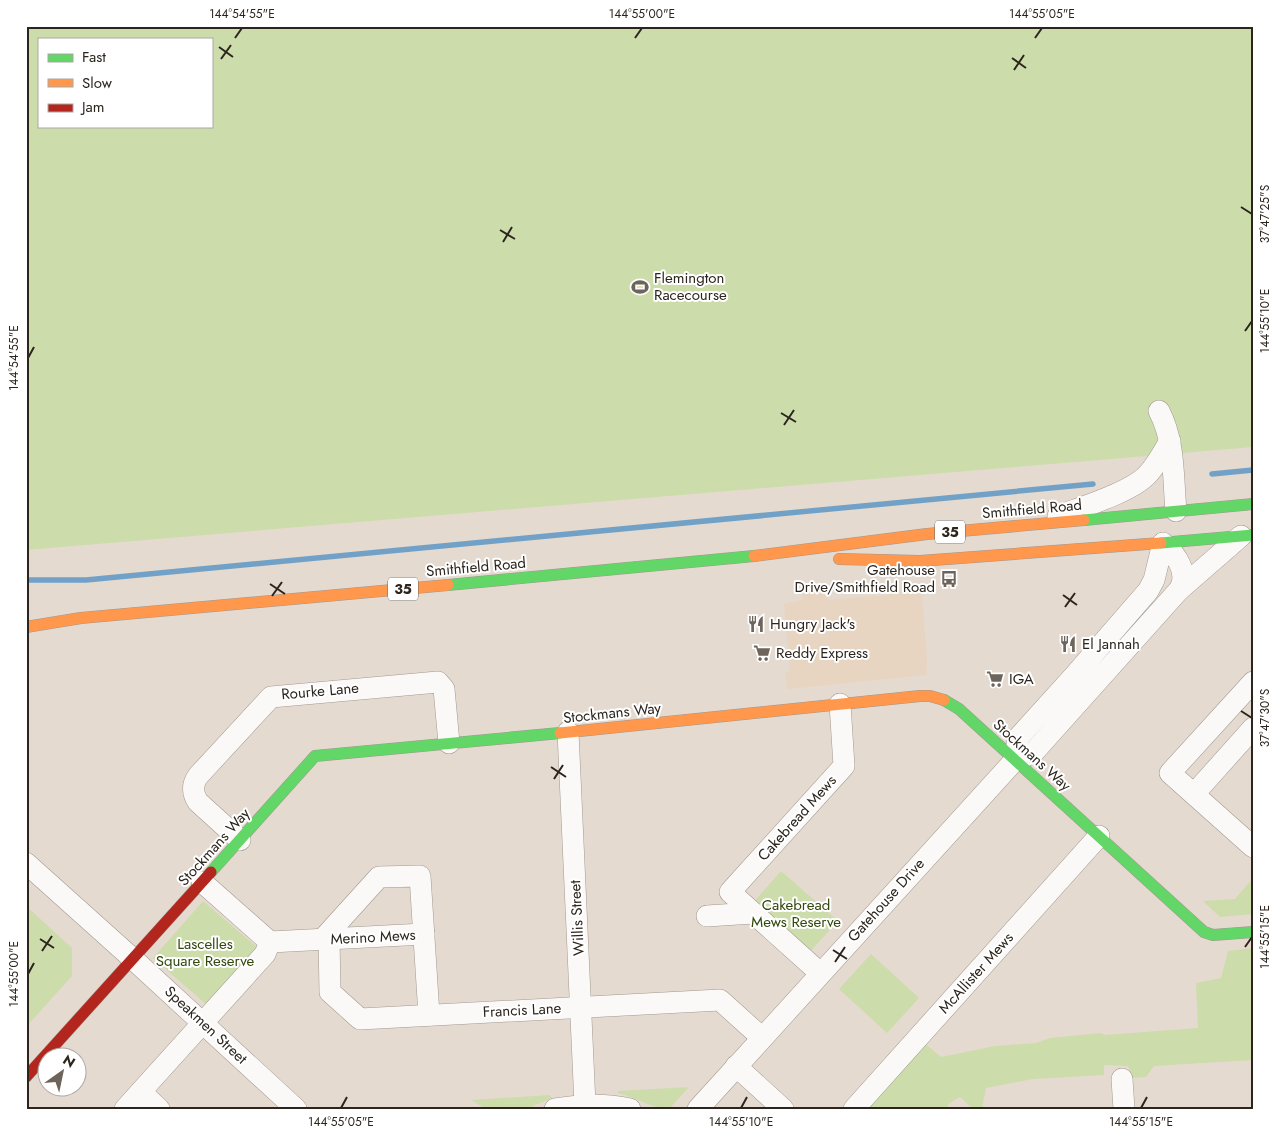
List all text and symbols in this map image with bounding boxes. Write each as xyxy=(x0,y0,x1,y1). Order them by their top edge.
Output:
text: 144°54'55"E xyxy=(209,5,275,23)
text: 144°55'00"E xyxy=(609,5,675,23)
text: 144°55'05"E xyxy=(1009,5,1075,23)
legend xyxy=(38,38,212,128)
text: Fast xyxy=(82,46,106,68)
text: Slow xyxy=(82,72,113,94)
text: Jam xyxy=(80,96,105,118)
text: 37°47'25"S xyxy=(1256,184,1274,243)
place label: Flemington Racecourse xyxy=(654,267,727,306)
sports icon: Flemington Racecourse xyxy=(630,277,650,297)
text: 144°55'10"E xyxy=(1256,289,1274,353)
text: 144°54'55"E xyxy=(5,325,23,391)
street label: Smithfield Road xyxy=(981,494,1083,524)
road number: 35 xyxy=(935,520,965,544)
street label: Smithfield Road xyxy=(425,552,527,582)
place label: Gatehouse Drive/Smithfield Road xyxy=(795,559,935,598)
bus stop icon: Gatehouse Drive/Smithfield Road xyxy=(939,569,959,589)
road number: 35 xyxy=(388,578,418,600)
place label: Hungry Jack's xyxy=(770,613,855,635)
restaurant icon: Hungry Jack's xyxy=(746,614,766,634)
place label: El Jannah xyxy=(1082,633,1140,655)
restaurant icon: El Jannah xyxy=(1058,634,1078,654)
place label: Reddy Express xyxy=(776,642,868,664)
supermarket icon: Reddy Express xyxy=(752,643,772,663)
place label: IGA xyxy=(1009,668,1034,690)
supermarket icon: IGA xyxy=(985,669,1005,689)
street label: Rourke Lane xyxy=(280,677,360,705)
text: 37°47'30"S xyxy=(1256,688,1274,747)
street label: Stockmans Way xyxy=(562,697,662,729)
street label: Stockmans Way xyxy=(988,714,1076,796)
street label: Cakebread Mews xyxy=(752,770,842,866)
street label: Stockmans Way xyxy=(173,803,255,891)
street label: Gatehouse Drive xyxy=(842,853,930,947)
street label: Willis Street xyxy=(564,879,590,956)
park label: Cakebread Mews Reserve xyxy=(751,894,841,933)
text: 144°55'15"E xyxy=(1256,905,1274,969)
street label: Merino Mews xyxy=(330,924,416,950)
street label: McAllister Mews xyxy=(933,927,1019,1019)
park label: Lascelles Square Reserve xyxy=(156,933,255,972)
text: 144°55'00"E xyxy=(5,941,23,1007)
street label: Speakmen Street xyxy=(160,981,253,1069)
street label: Francis Lane xyxy=(482,997,562,1023)
north arrow xyxy=(38,1048,88,1098)
text: N xyxy=(59,1050,79,1073)
text: 144°55'05"E xyxy=(308,1113,374,1131)
text: 144°55'10"E xyxy=(709,1113,773,1131)
text: 144°55'15"E xyxy=(1109,1113,1173,1131)

